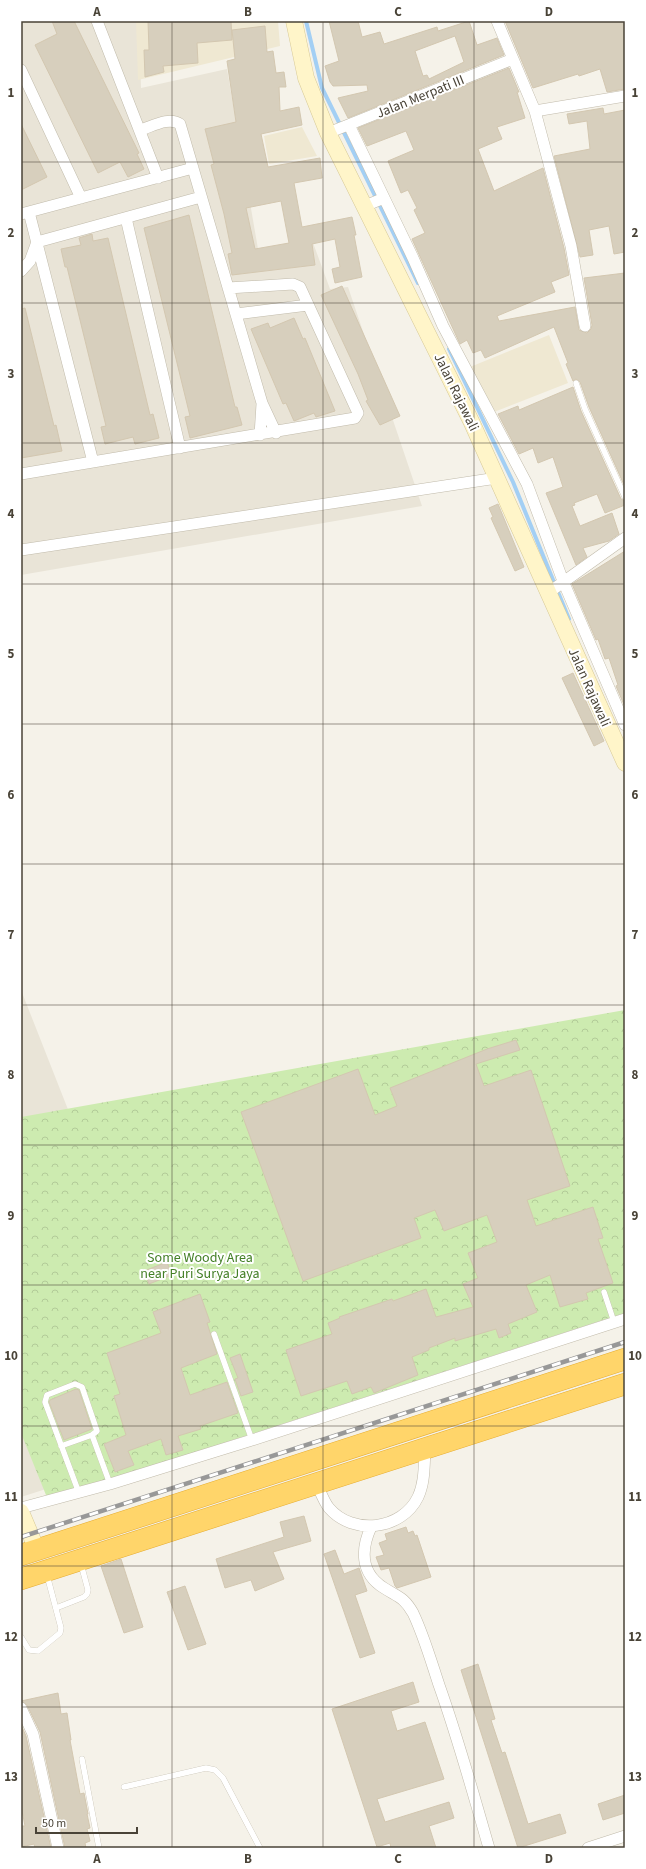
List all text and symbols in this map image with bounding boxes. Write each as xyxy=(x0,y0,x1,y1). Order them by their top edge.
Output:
text: A xyxy=(92,3,101,21)
text: B xyxy=(244,3,252,21)
text: C xyxy=(394,3,402,21)
text: D xyxy=(545,3,553,21)
street label: Jalan Merpati III xyxy=(373,70,467,124)
text: 1 xyxy=(8,84,15,102)
text: 1 xyxy=(632,84,639,102)
text: 2 xyxy=(8,224,15,242)
text: 2 xyxy=(632,224,639,242)
street label: Jalan Rajawali xyxy=(429,350,484,435)
text: 3 xyxy=(8,365,15,383)
text: 3 xyxy=(632,365,639,383)
text: 4 xyxy=(8,505,15,523)
text: 4 xyxy=(632,505,639,523)
text: 5 xyxy=(8,645,15,663)
street label: Jalan Rajawali xyxy=(563,645,615,730)
text: 5 xyxy=(632,645,639,663)
text: 6 xyxy=(8,786,15,804)
text: 6 xyxy=(632,786,639,804)
text: 7 xyxy=(8,926,15,944)
text: 7 xyxy=(632,926,639,944)
text: 8 xyxy=(8,1066,15,1084)
text: 8 xyxy=(632,1066,639,1084)
text: 9 xyxy=(8,1207,15,1225)
text: 9 xyxy=(632,1207,639,1225)
park label: Some Woody Area near Puri Surya Jaya xyxy=(140,1248,260,1284)
text: 10 xyxy=(4,1347,18,1365)
text: 10 xyxy=(628,1347,642,1365)
text: 11 xyxy=(4,1488,18,1506)
text: 11 xyxy=(628,1488,642,1506)
text: 12 xyxy=(4,1628,18,1646)
text: 12 xyxy=(628,1628,642,1646)
text: 13 xyxy=(4,1768,18,1786)
text: 13 xyxy=(628,1768,642,1786)
scale bar xyxy=(36,1809,137,1835)
text: 50 m xyxy=(42,1815,66,1832)
text: A xyxy=(92,1850,101,1868)
text: B xyxy=(244,1850,252,1868)
text: C xyxy=(394,1850,402,1868)
text: D xyxy=(545,1850,553,1868)

